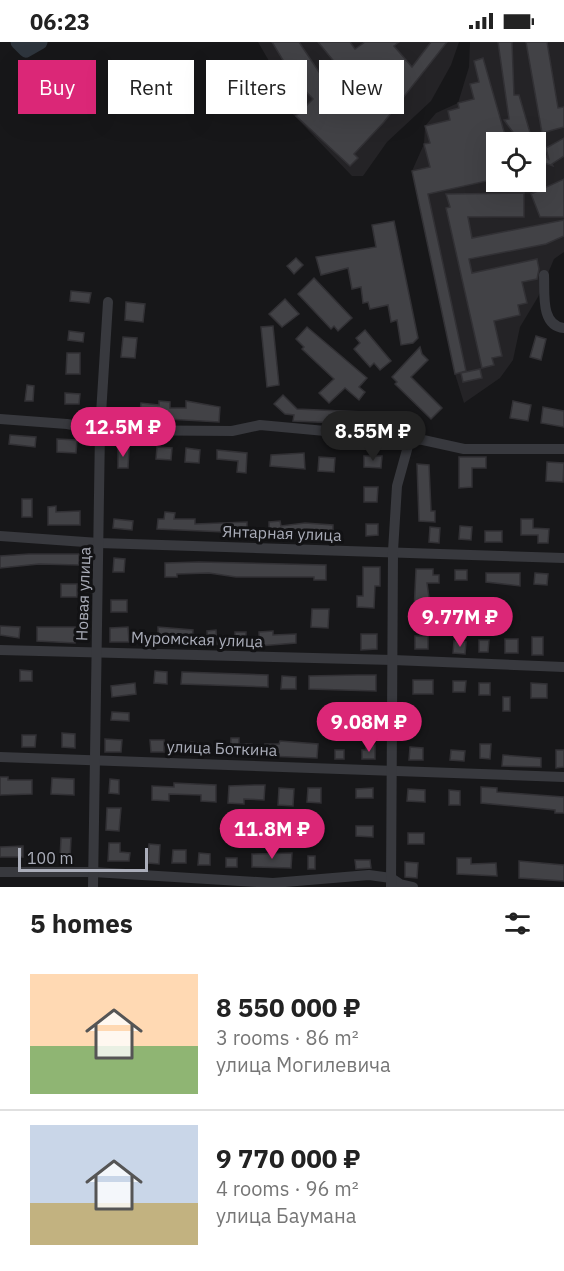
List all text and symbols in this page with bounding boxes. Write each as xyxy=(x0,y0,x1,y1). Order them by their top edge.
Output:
text: 06:23 xyxy=(30,7,90,36)
chip: Buy xyxy=(18,60,96,114)
chip: Rent xyxy=(108,60,194,114)
chip: Filters xyxy=(206,60,307,114)
chip: New xyxy=(319,60,404,114)
map controls xyxy=(486,132,546,192)
button: locate xyxy=(486,132,546,192)
pin: 12.5M ₽ xyxy=(68,407,178,458)
pin: 8.55M ₽ xyxy=(318,411,428,462)
text: 12.5M ₽ xyxy=(85,413,161,440)
text: 8.55M ₽ xyxy=(335,417,411,444)
street label: Янтарная улица xyxy=(222,521,342,545)
street label: Новая улица xyxy=(71,546,95,641)
pin: 9.77M ₽ xyxy=(405,597,515,648)
text: 9.77M ₽ xyxy=(422,603,498,630)
street label: Муромская улица xyxy=(131,627,264,651)
pin: 9.08M ₽ xyxy=(314,702,424,753)
text: 9.08M ₽ xyxy=(331,708,407,735)
street label: улица Боткина xyxy=(166,736,278,760)
pin: 11.8M ₽ xyxy=(217,809,327,860)
text: 11.8M ₽ xyxy=(234,815,310,842)
scale bar xyxy=(18,845,148,872)
text: 100 m xyxy=(27,848,74,868)
text: 5 homes xyxy=(30,906,133,940)
icon: filters xyxy=(501,907,534,940)
text: 8 550 000 ₽ xyxy=(216,990,361,1024)
icon: home xyxy=(78,998,150,1070)
text: 3 rooms · 86 m² xyxy=(216,1024,359,1051)
text: улица Могилевича xyxy=(216,1051,391,1078)
text: 9 770 000 ₽ xyxy=(216,1141,361,1175)
icon: home xyxy=(78,1149,150,1221)
text: 4 rooms · 96 m² xyxy=(216,1175,359,1202)
text: улица Баумана xyxy=(216,1202,356,1229)

